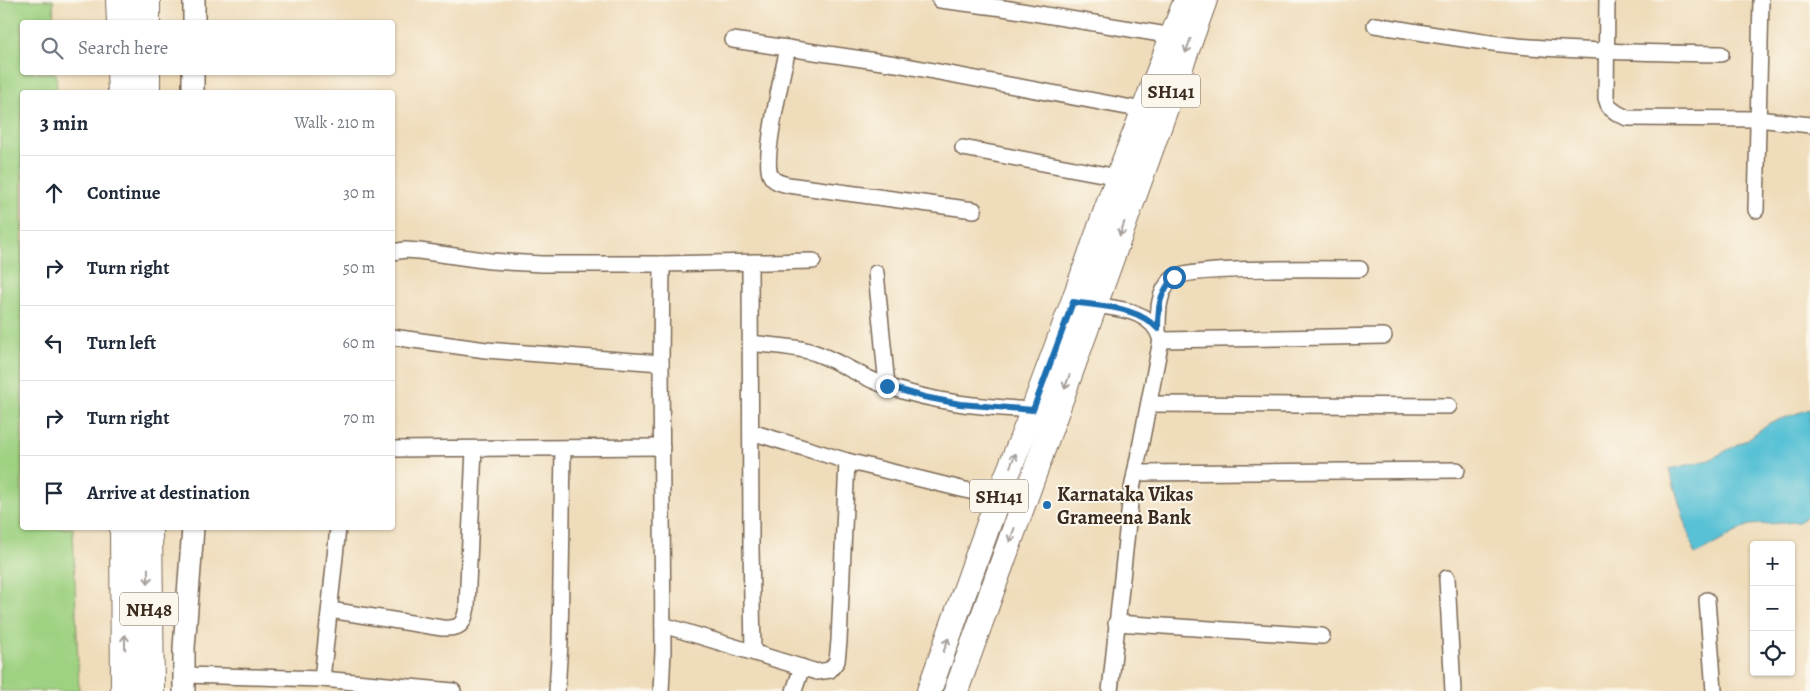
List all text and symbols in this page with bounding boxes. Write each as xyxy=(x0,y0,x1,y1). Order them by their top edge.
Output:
search box xyxy=(20,20,395,75)
icon: search xyxy=(38,34,66,62)
text: Search here xyxy=(78,35,168,61)
one-way arrow xyxy=(1183,37,1192,53)
road number: SH141 xyxy=(1142,74,1200,108)
text: 3 min xyxy=(40,109,88,137)
text: Walk · 210 m xyxy=(294,112,375,134)
icon: ahead xyxy=(40,179,68,207)
text: Continue xyxy=(87,180,161,206)
text: 30 m xyxy=(343,182,375,204)
one-way arrow xyxy=(1117,220,1126,236)
icon: right xyxy=(40,254,68,282)
text: Turn right xyxy=(87,255,169,281)
text: 50 m xyxy=(343,257,375,279)
route start xyxy=(1163,266,1186,289)
icon: left xyxy=(40,329,68,357)
text: Turn left xyxy=(87,330,156,356)
text: 60 m xyxy=(343,332,375,354)
one-way arrow xyxy=(1062,374,1071,389)
route end xyxy=(876,375,899,398)
icon: right xyxy=(40,404,68,432)
text: Turn right xyxy=(87,405,169,431)
text: 70 m xyxy=(343,407,375,429)
one-way arrow xyxy=(1009,453,1019,468)
icon: arrive xyxy=(40,479,68,507)
text: Arrive at destination xyxy=(87,480,250,506)
road number: SH141 xyxy=(970,480,1028,512)
place label: Karnataka Vikas Grameena Bank xyxy=(1057,481,1193,531)
marker: Karnataka Vikas Grameena Bank xyxy=(1041,499,1053,511)
one-way arrow xyxy=(1007,526,1016,542)
map controls xyxy=(1750,541,1795,676)
button: + xyxy=(1750,541,1795,586)
one-way arrow xyxy=(144,568,153,584)
button: − xyxy=(1750,586,1795,631)
road number: NH48 xyxy=(120,592,178,626)
button: locate xyxy=(1750,631,1795,676)
one-way arrow xyxy=(120,635,130,651)
one-way arrow xyxy=(942,638,951,654)

